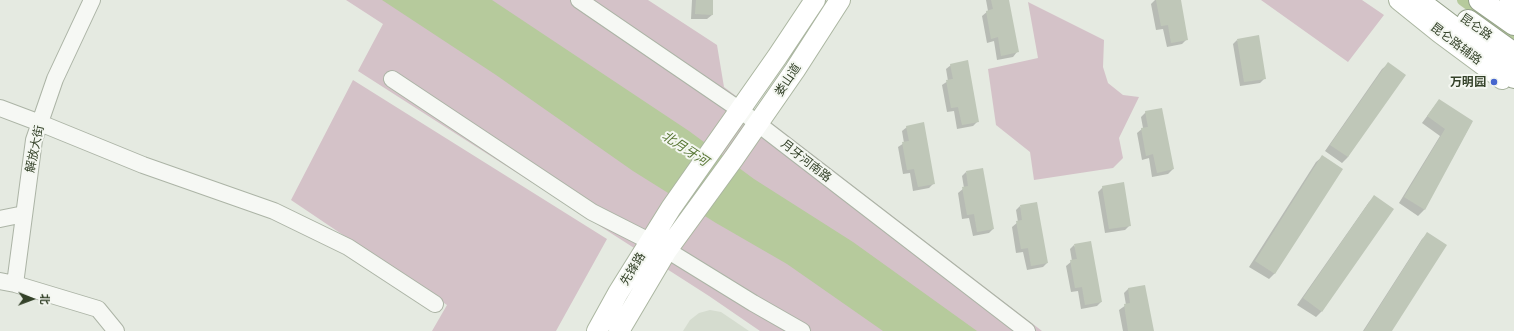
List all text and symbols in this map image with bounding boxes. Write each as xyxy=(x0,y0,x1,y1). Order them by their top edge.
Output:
street label: 昆仑路 xyxy=(1457,11,1495,43)
street label: 昆仑路辅路 xyxy=(1428,20,1484,68)
street label: 娄山道 xyxy=(772,61,804,99)
place label: 万明园 xyxy=(1450,75,1486,89)
marker: 万明园 xyxy=(1489,77,1499,87)
street label: 解放大街 xyxy=(23,124,47,174)
water label: 北月牙河 xyxy=(659,128,711,170)
street label: 月牙河南路 xyxy=(778,137,834,185)
street label: 先锋路 xyxy=(618,250,648,288)
north arrow xyxy=(12,279,52,319)
text: 北 xyxy=(38,294,51,305)

